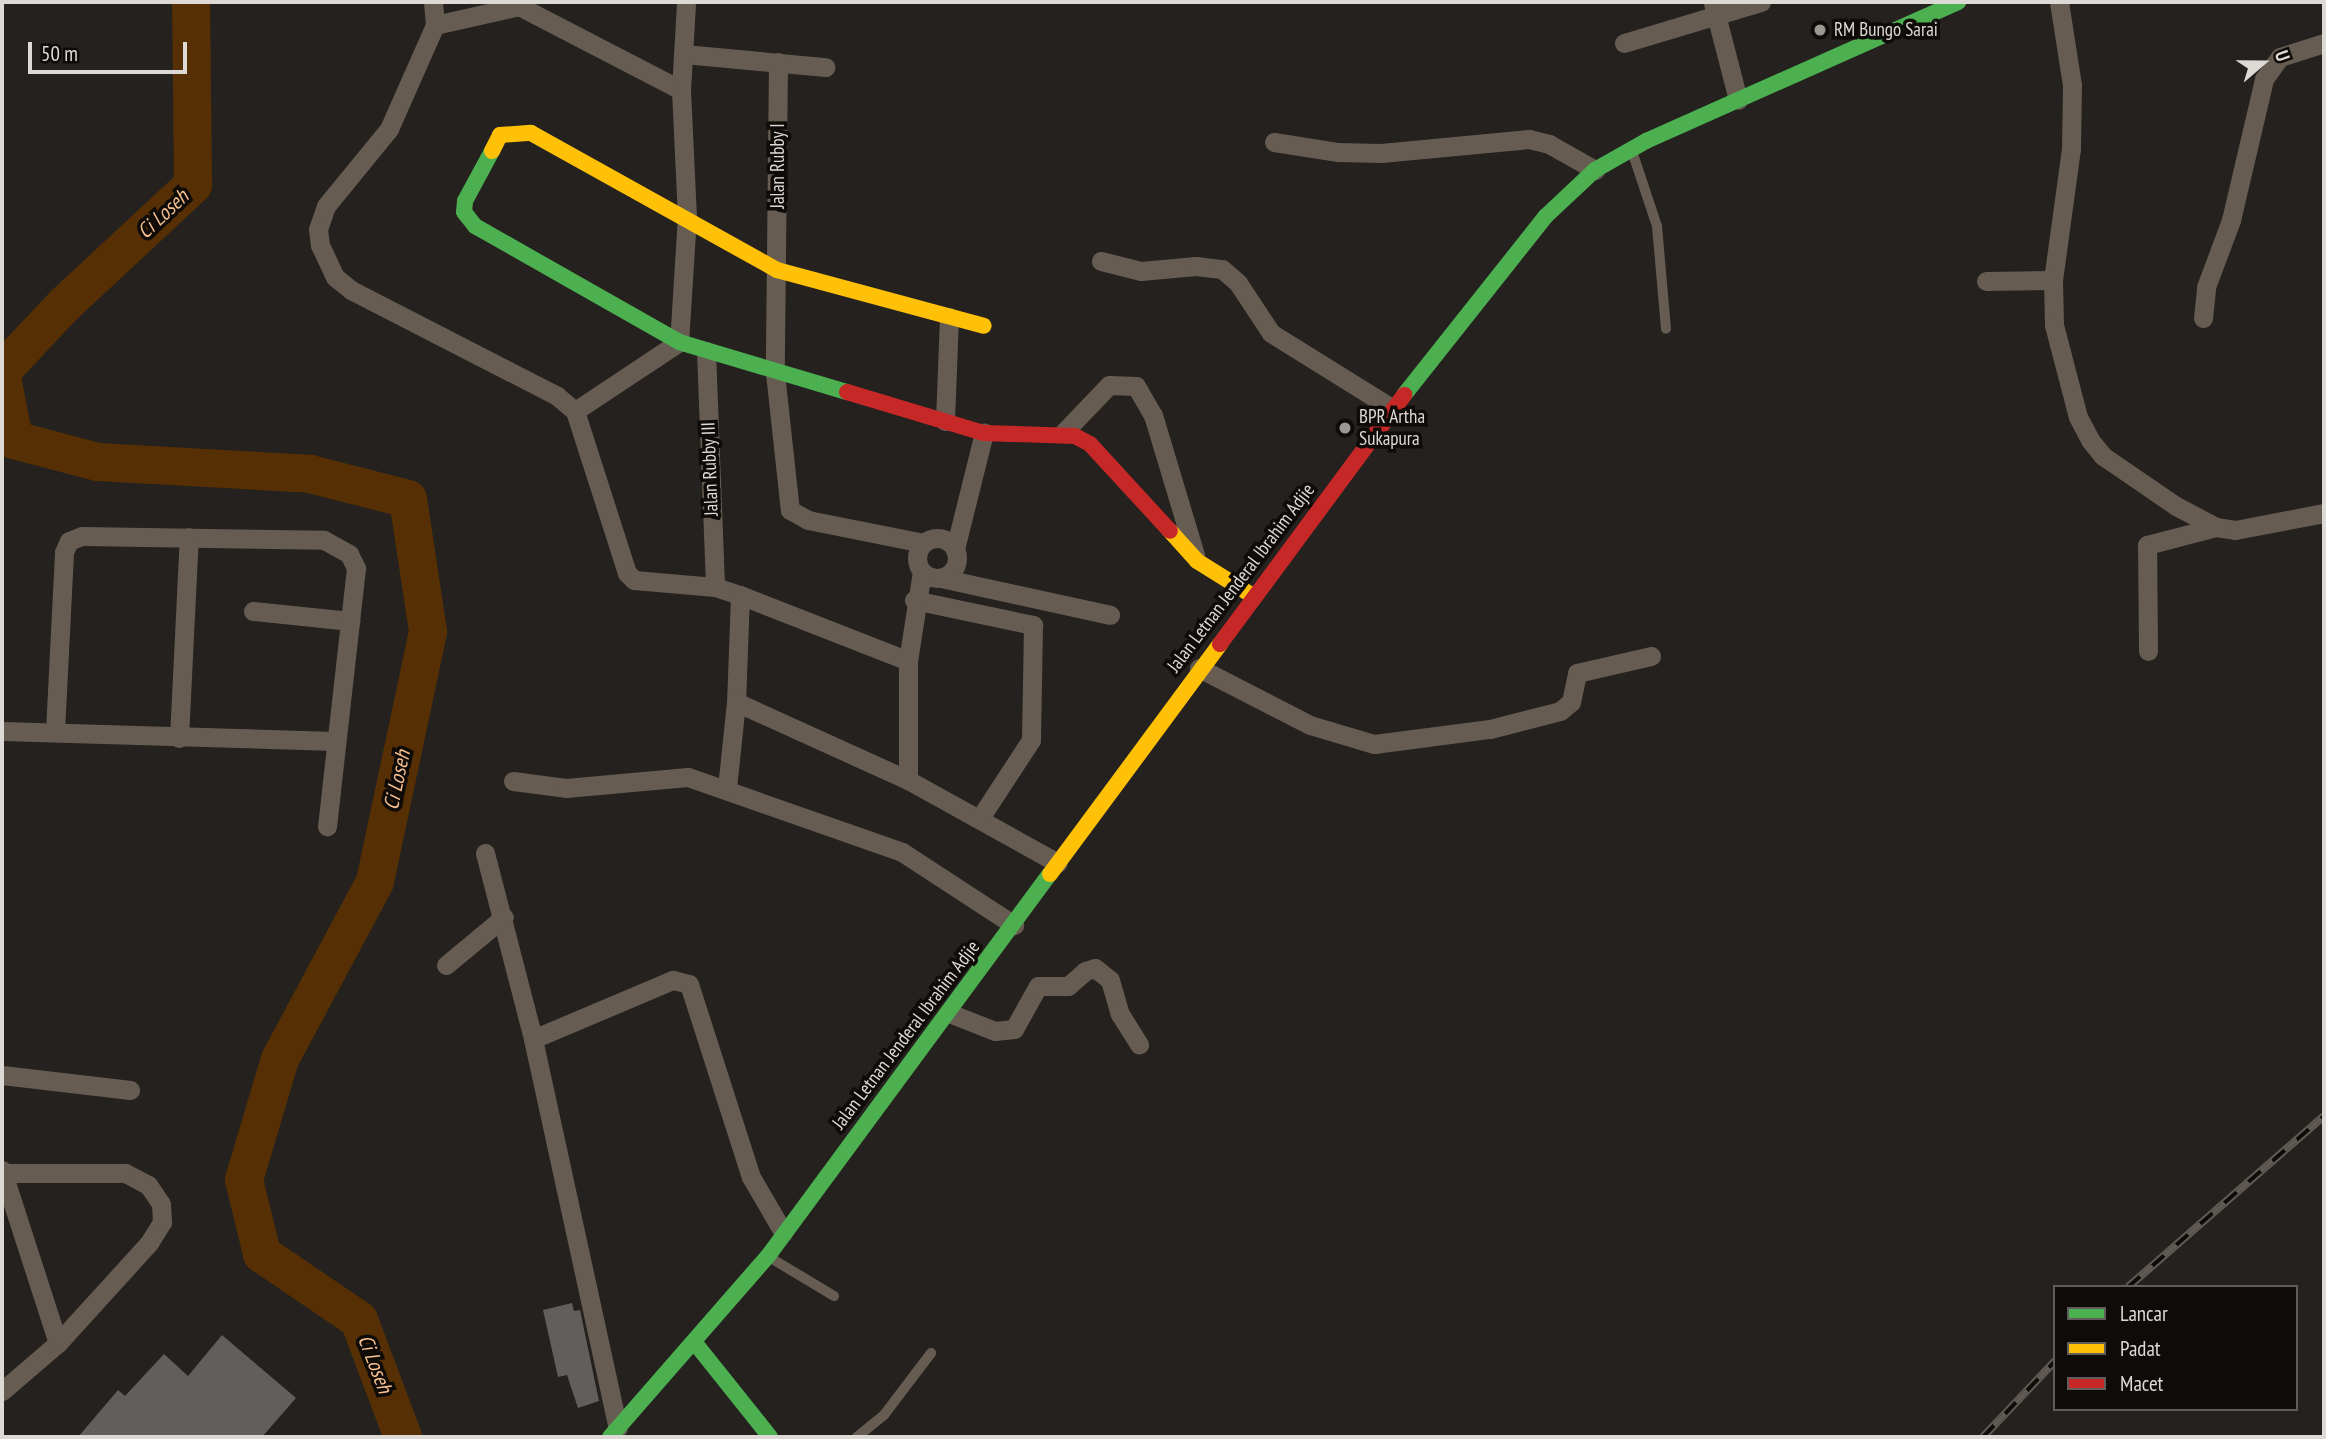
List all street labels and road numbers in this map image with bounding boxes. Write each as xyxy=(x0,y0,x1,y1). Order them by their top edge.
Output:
street label: Jalan Rubby I xyxy=(767,123,789,209)
street label: Jalan Rubby III xyxy=(697,421,723,517)
street label: Jalan Letnan Jenderal Ibrahim Adjie xyxy=(1162,479,1320,677)
street label: Jalan Letnan Jenderal Ibrahim Adjie xyxy=(827,936,985,1134)

